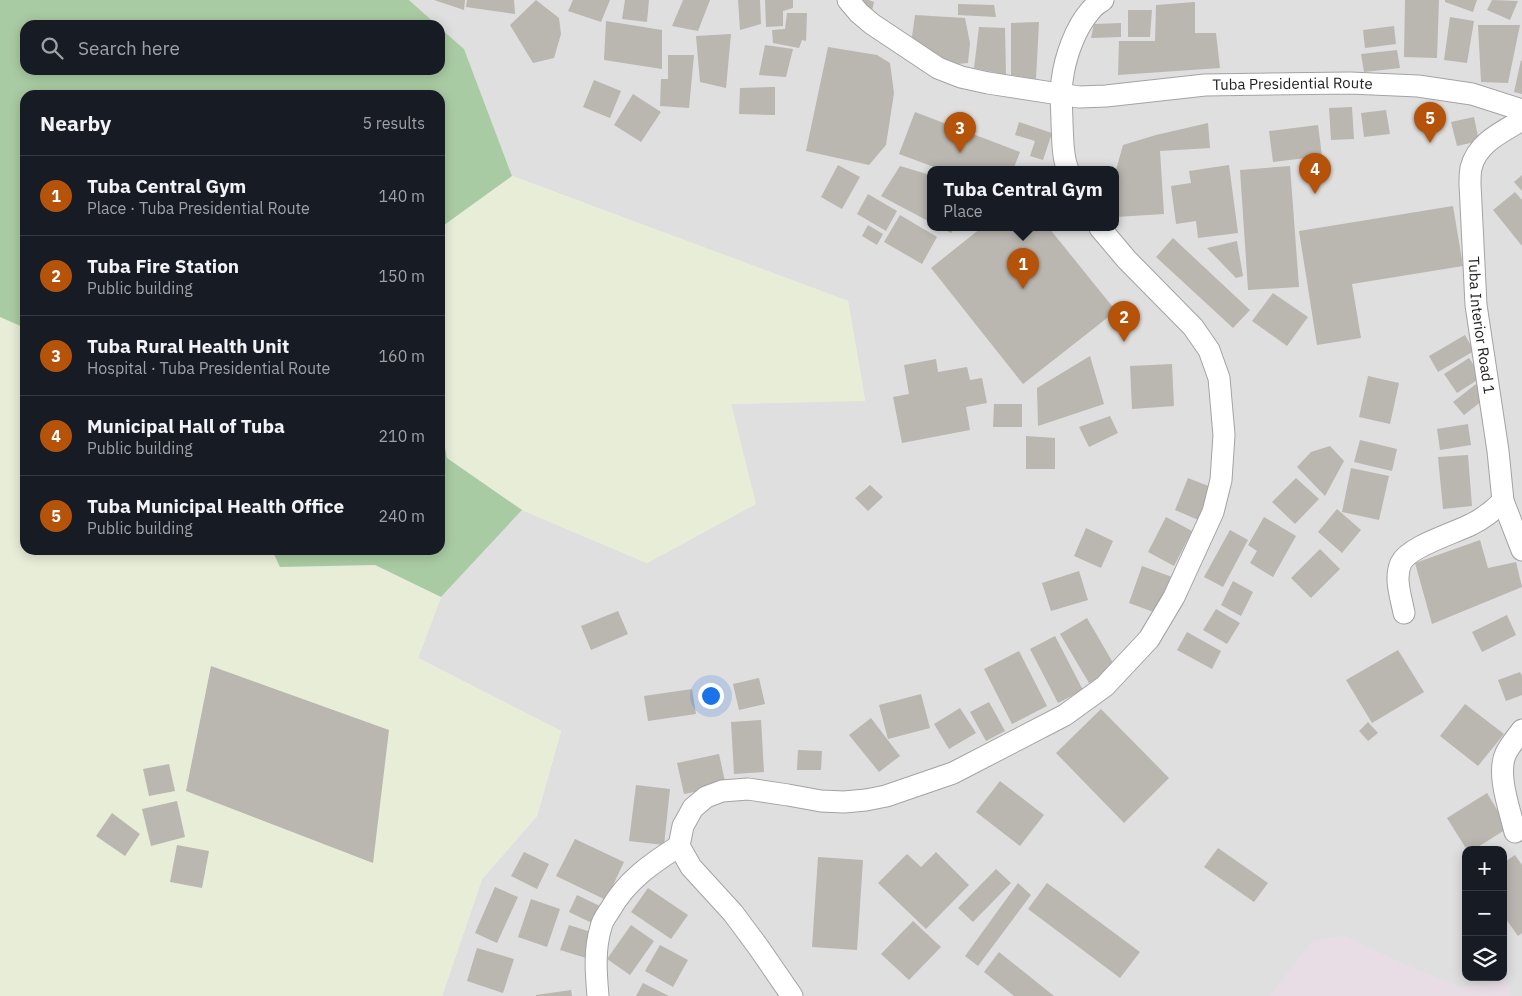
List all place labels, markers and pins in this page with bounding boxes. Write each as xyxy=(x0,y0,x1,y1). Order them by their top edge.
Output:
pin: 5 xyxy=(1414,102,1446,143)
pin: 3 xyxy=(944,112,976,153)
pin: 4 xyxy=(1299,153,1331,194)
pin: 1 xyxy=(1007,248,1039,289)
pin: 2 xyxy=(1108,301,1140,342)

